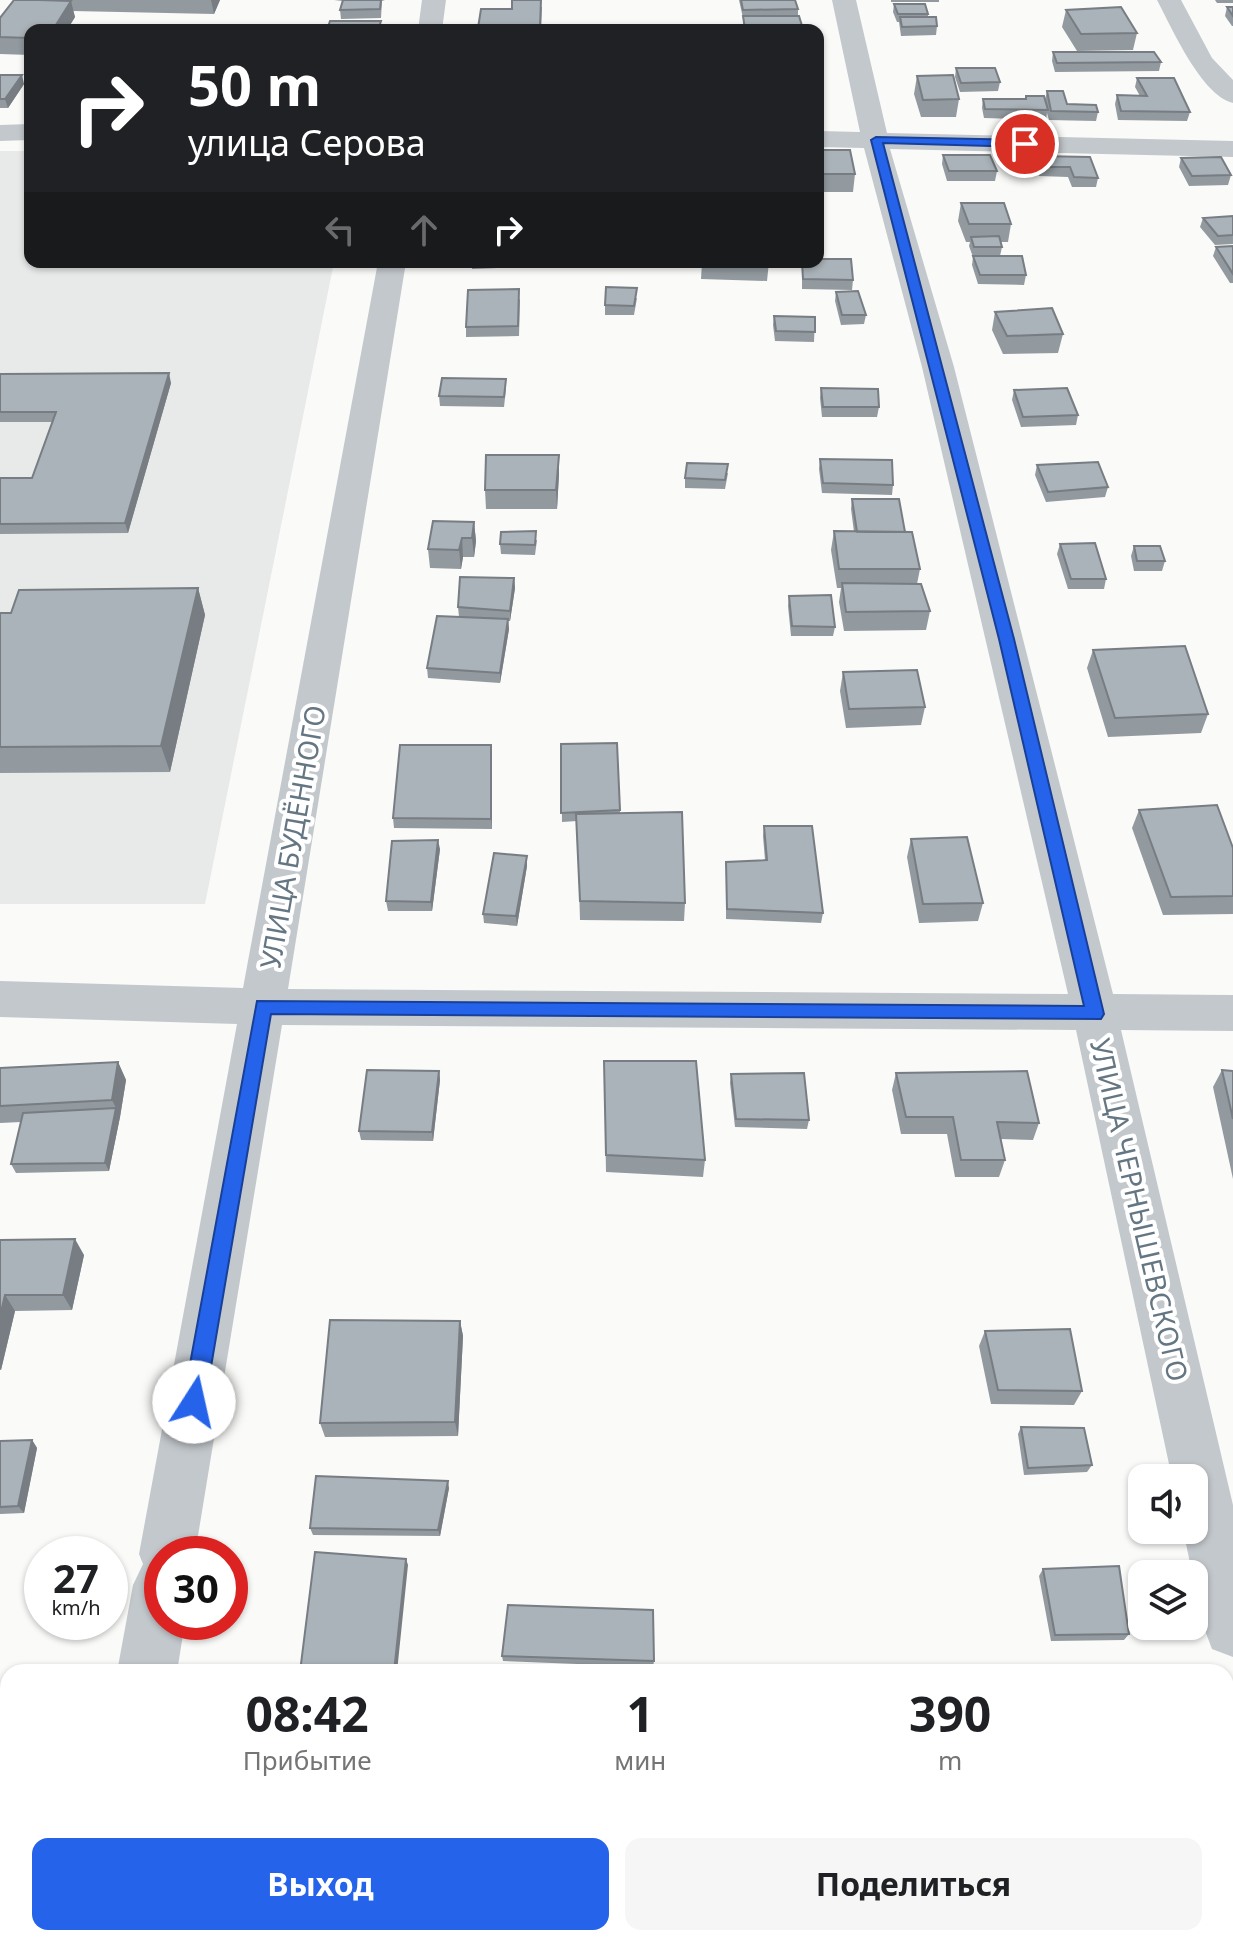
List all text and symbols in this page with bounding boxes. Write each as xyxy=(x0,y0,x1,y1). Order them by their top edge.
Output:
text: 50 m xyxy=(188,46,321,122)
icon: right xyxy=(56,56,160,160)
pin xyxy=(991,110,1059,178)
text: улица Серова xyxy=(188,118,426,167)
icon: arrive xyxy=(1003,122,1047,166)
icon: left xyxy=(318,208,362,252)
icon: ahead xyxy=(402,208,446,252)
icon: right xyxy=(486,208,530,252)
street label: УЛИЦА БУДЁННОГО xyxy=(250,702,334,972)
street label: УЛИЦА ЧЕРНЫШЕВСКОГО xyxy=(1082,1034,1198,1385)
position arrow xyxy=(152,1360,236,1444)
map controls xyxy=(1128,1464,1208,1640)
button: sound xyxy=(1128,1464,1208,1544)
speed limit sign: 30 xyxy=(144,1536,248,1640)
text: 27 xyxy=(53,1550,99,1605)
button: layers xyxy=(1128,1560,1208,1640)
text: km/h xyxy=(51,1594,101,1621)
text: 08:42 xyxy=(245,1681,369,1746)
text: 1 xyxy=(626,1681,654,1746)
text: 390 xyxy=(909,1681,991,1746)
text: Прибытие xyxy=(243,1742,372,1778)
text: мин xyxy=(614,1742,666,1778)
text: m xyxy=(938,1742,962,1778)
button: Выход xyxy=(32,1838,609,1930)
button: Поделиться xyxy=(625,1838,1202,1930)

